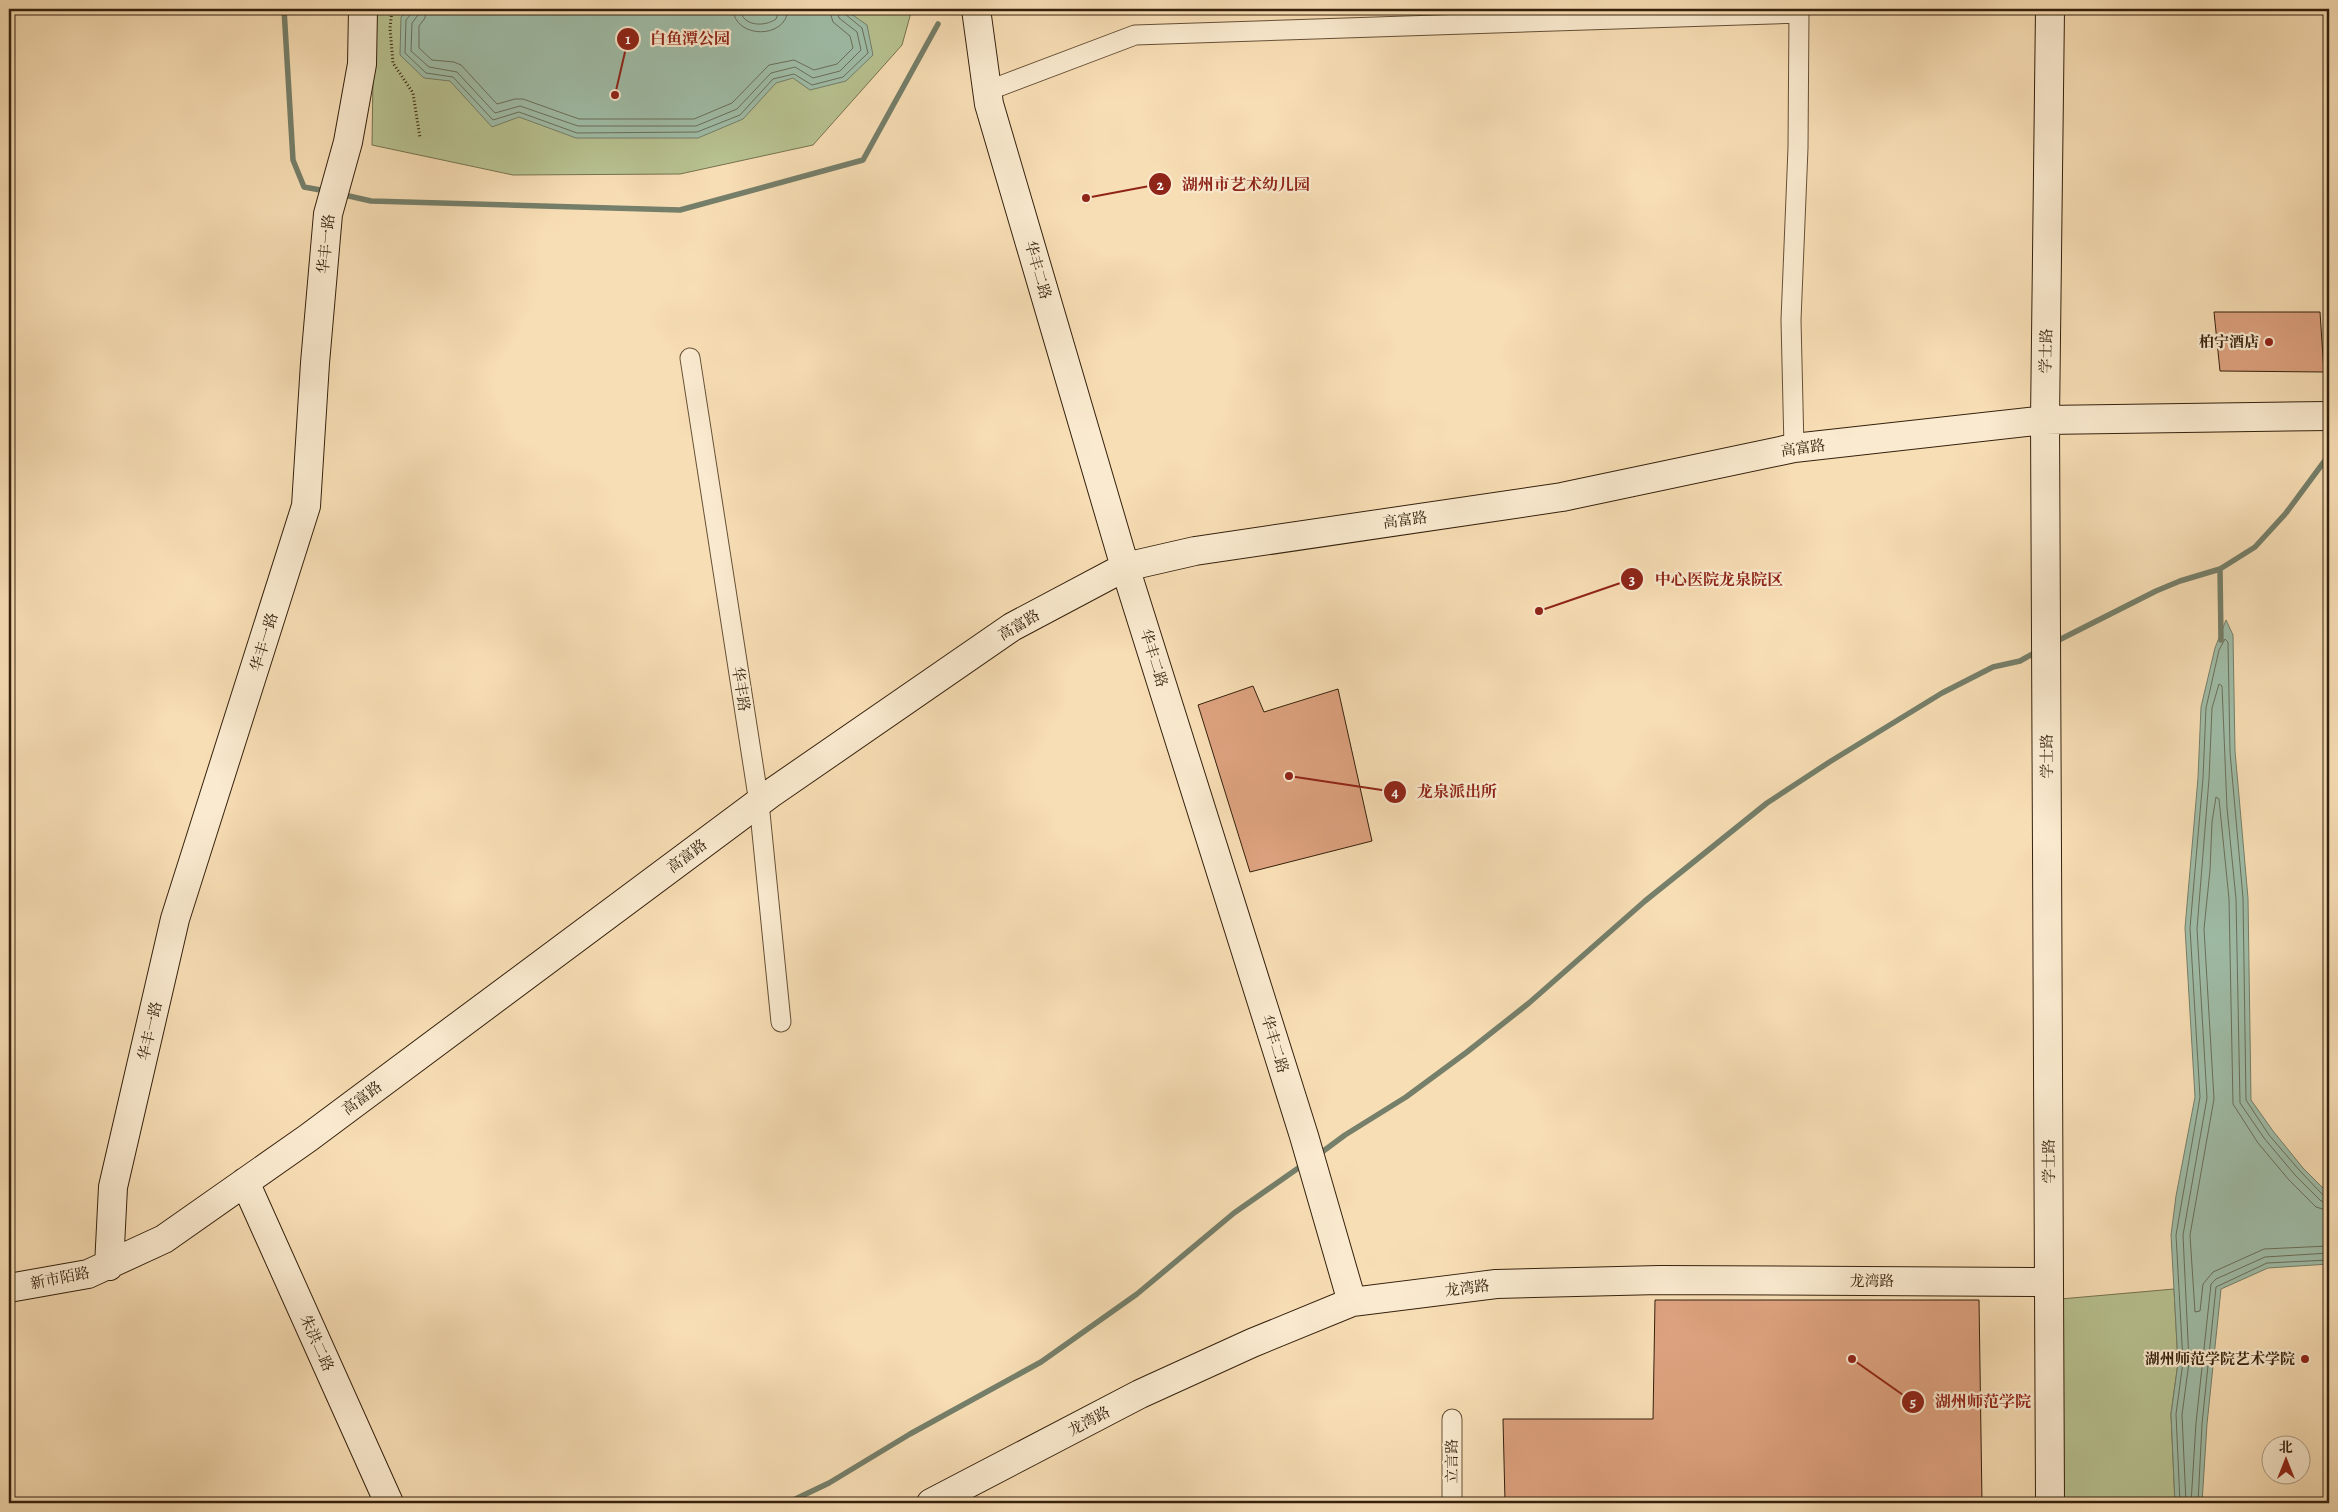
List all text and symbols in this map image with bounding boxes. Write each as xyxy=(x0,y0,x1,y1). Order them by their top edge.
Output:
callout: 白鱼潭公园 xyxy=(615,23,740,54)
text: 白鱼潭公园 xyxy=(650,28,730,50)
text: 1 xyxy=(625,29,631,49)
callout: 湖州市艺术幼儿园 xyxy=(1147,169,1320,200)
text: 湖州市艺术幼儿园 xyxy=(1182,174,1310,196)
text: 2 xyxy=(1156,175,1164,195)
street label: 华丰一路 xyxy=(313,213,339,275)
street label: 华丰二路 xyxy=(1020,238,1056,302)
street label: 学士路 xyxy=(2036,328,2056,374)
place label: 柏宁酒店 xyxy=(2199,332,2259,352)
marker: 柏宁酒店 xyxy=(2263,336,2275,348)
street label: 高富路 xyxy=(1779,435,1827,461)
street label: 高富路 xyxy=(1381,507,1429,533)
callout: 中心医院龙泉院区 xyxy=(1620,564,1793,595)
text: 中心医院龙泉院区 xyxy=(1655,569,1783,591)
text: 3 xyxy=(1629,570,1635,590)
street label: 高富路 xyxy=(995,605,1043,645)
street label: 华丰一路 xyxy=(246,610,282,674)
street label: 华丰二路 xyxy=(1136,626,1172,690)
street label: 华丰路 xyxy=(728,665,754,713)
street label: 学士路 xyxy=(2037,733,2057,779)
callout: 龙泉派出所 xyxy=(1382,776,1507,807)
text: 龙泉派出所 xyxy=(1417,781,1497,803)
text: 4 xyxy=(1391,782,1399,802)
street label: 高富路 xyxy=(663,834,711,878)
street label: 华丰一路 xyxy=(134,1000,166,1062)
street label: 华丰二路 xyxy=(1257,1012,1293,1076)
street label: 高富路 xyxy=(338,1076,386,1120)
street label: 学士路 xyxy=(2039,1138,2059,1184)
street label: 新市陌路 xyxy=(29,1262,91,1294)
street label: 龙湾路 xyxy=(1849,1271,1895,1291)
street label: 龙湾路 xyxy=(1443,1275,1491,1301)
street label: 朱洪二路 xyxy=(296,1312,338,1374)
place label: 湖州师范学院艺术学院 xyxy=(2145,1349,2295,1369)
marker: 湖州师范学院艺术学院 xyxy=(2299,1353,2311,1365)
callout: 湖州师范学院 xyxy=(1900,1386,2041,1417)
text: 湖州师范学院 xyxy=(1935,1391,2031,1413)
text: 5 xyxy=(1910,1392,1916,1412)
street label: 龙湾路 xyxy=(1064,1402,1114,1440)
north arrow xyxy=(2260,1434,2310,1484)
street label: 立言路 xyxy=(1442,1438,1462,1484)
text: 北 xyxy=(2279,1438,2293,1457)

